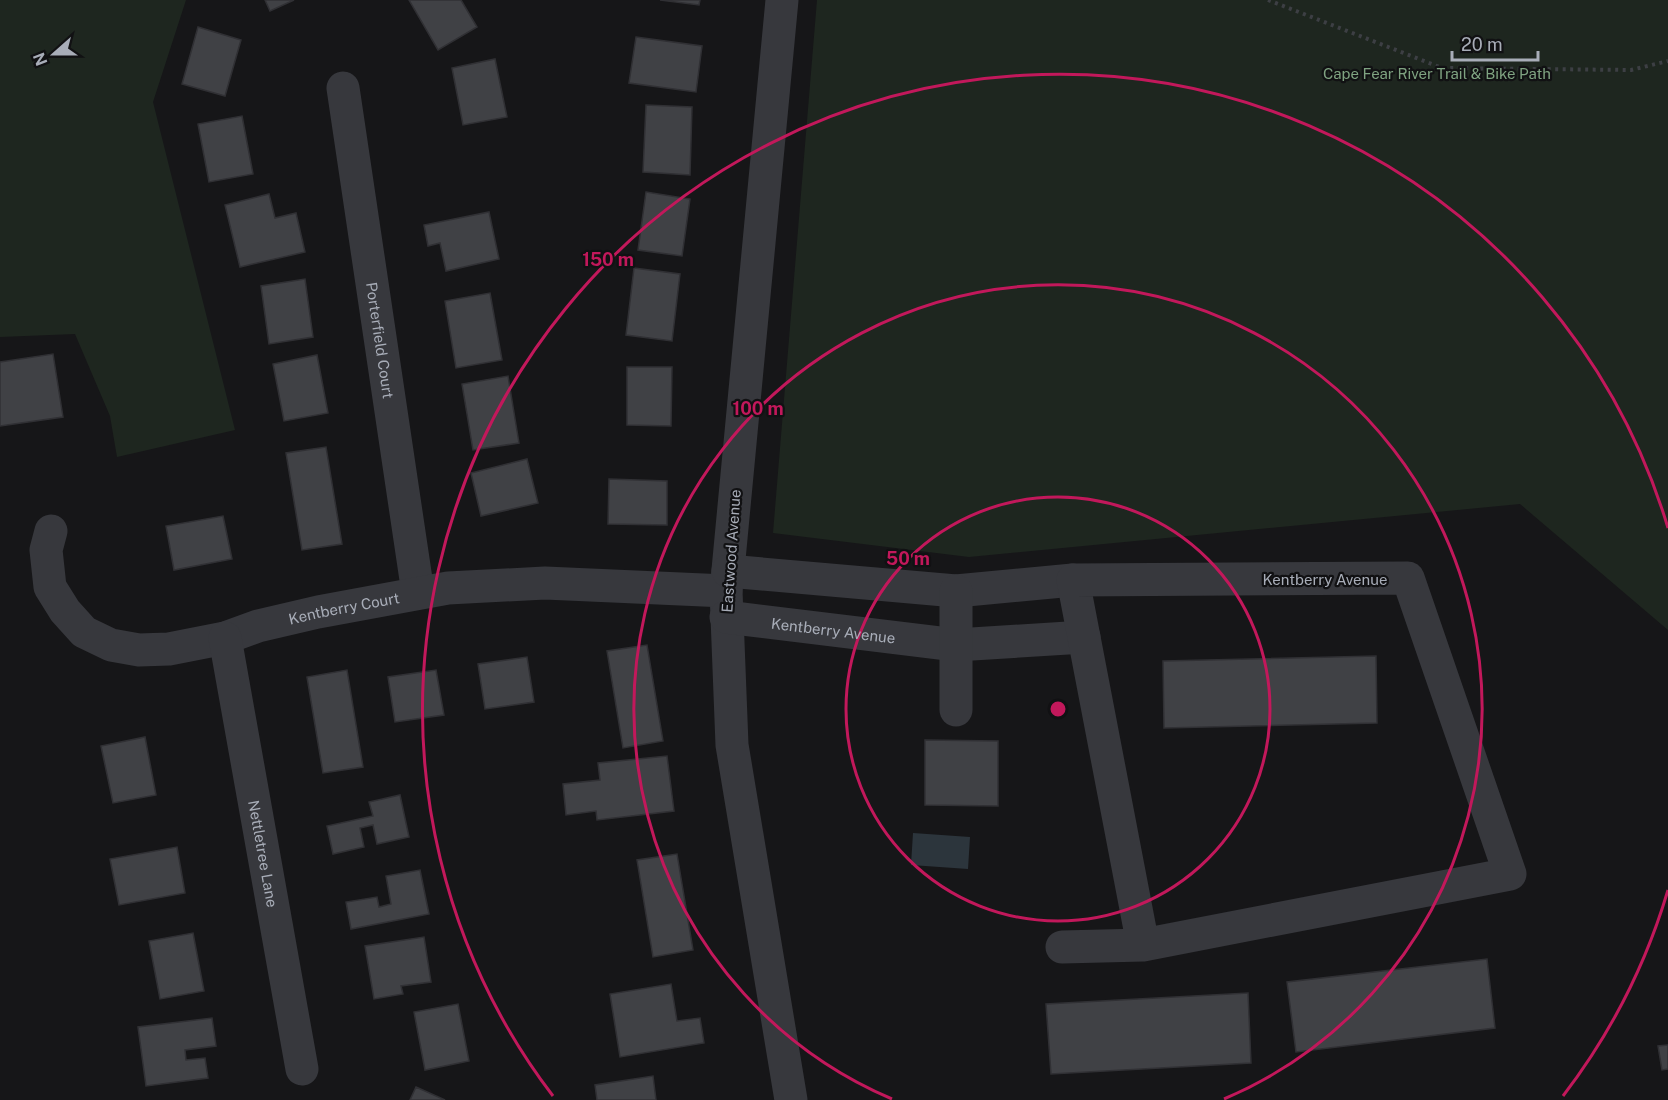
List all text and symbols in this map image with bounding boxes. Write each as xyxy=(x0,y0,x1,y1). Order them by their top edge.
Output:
north arrow xyxy=(24,24,84,84)
scale bar xyxy=(1452,24,1538,62)
text: 20 m xyxy=(1461,34,1503,55)
text: N xyxy=(29,50,52,68)
park label: Cape Fear River Trail & Bike Path xyxy=(1323,65,1551,82)
text: 150 m xyxy=(582,249,634,270)
street label: Porterfield Court xyxy=(363,281,398,400)
text: 100 m xyxy=(732,398,784,419)
street label: Eastwood Avenue xyxy=(718,489,744,613)
text: 50 m xyxy=(886,548,930,569)
street label: Kentberry Avenue xyxy=(1263,571,1387,588)
street label: Kentberry Court xyxy=(287,589,401,627)
street label: Kentberry Avenue xyxy=(770,614,896,646)
centre of rings xyxy=(1048,699,1068,719)
street label: Nettletree Lane xyxy=(246,799,281,909)

